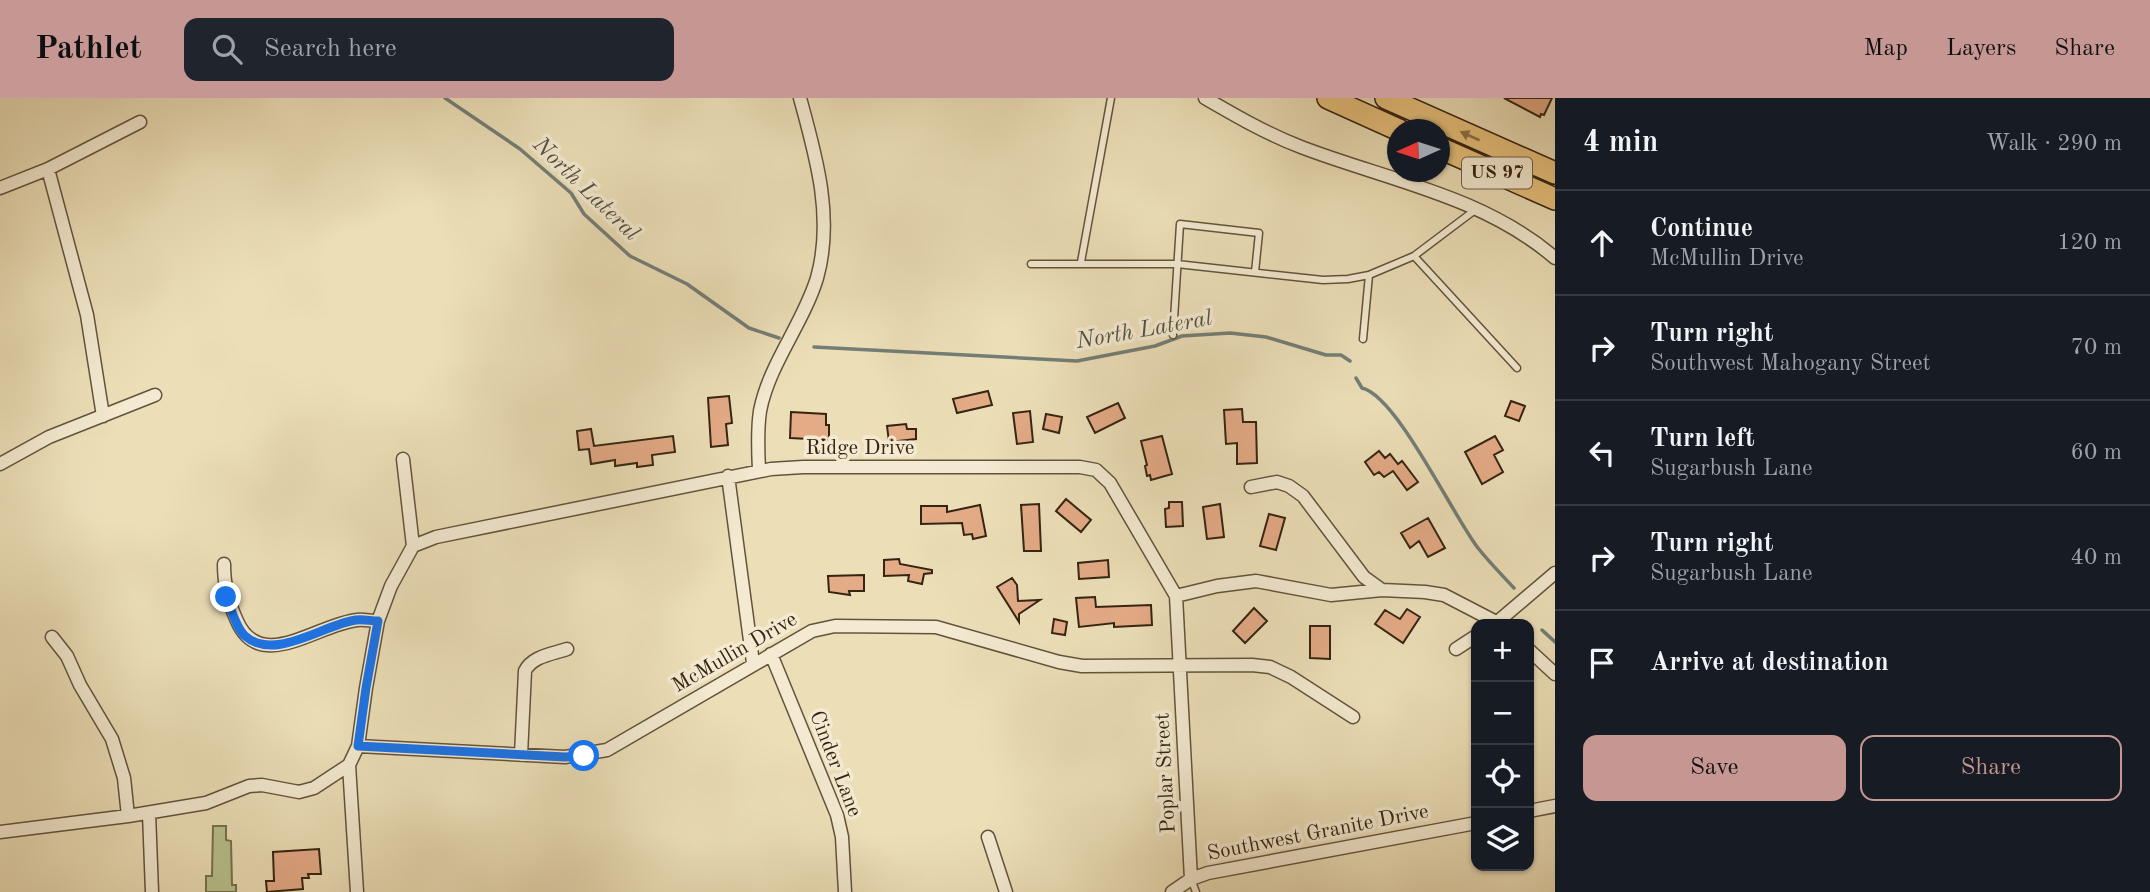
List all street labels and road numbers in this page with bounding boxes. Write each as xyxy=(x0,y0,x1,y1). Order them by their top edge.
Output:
road number: US 97 xyxy=(1462,158,1532,188)
street label: Ridge Drive xyxy=(806,438,915,459)
street label: McMullin Drive xyxy=(669,609,801,697)
street label: Cinder Lane xyxy=(805,708,865,820)
street label: Poplar Street xyxy=(1152,712,1180,834)
street label: Southwest Granite Drive xyxy=(1205,801,1431,865)

